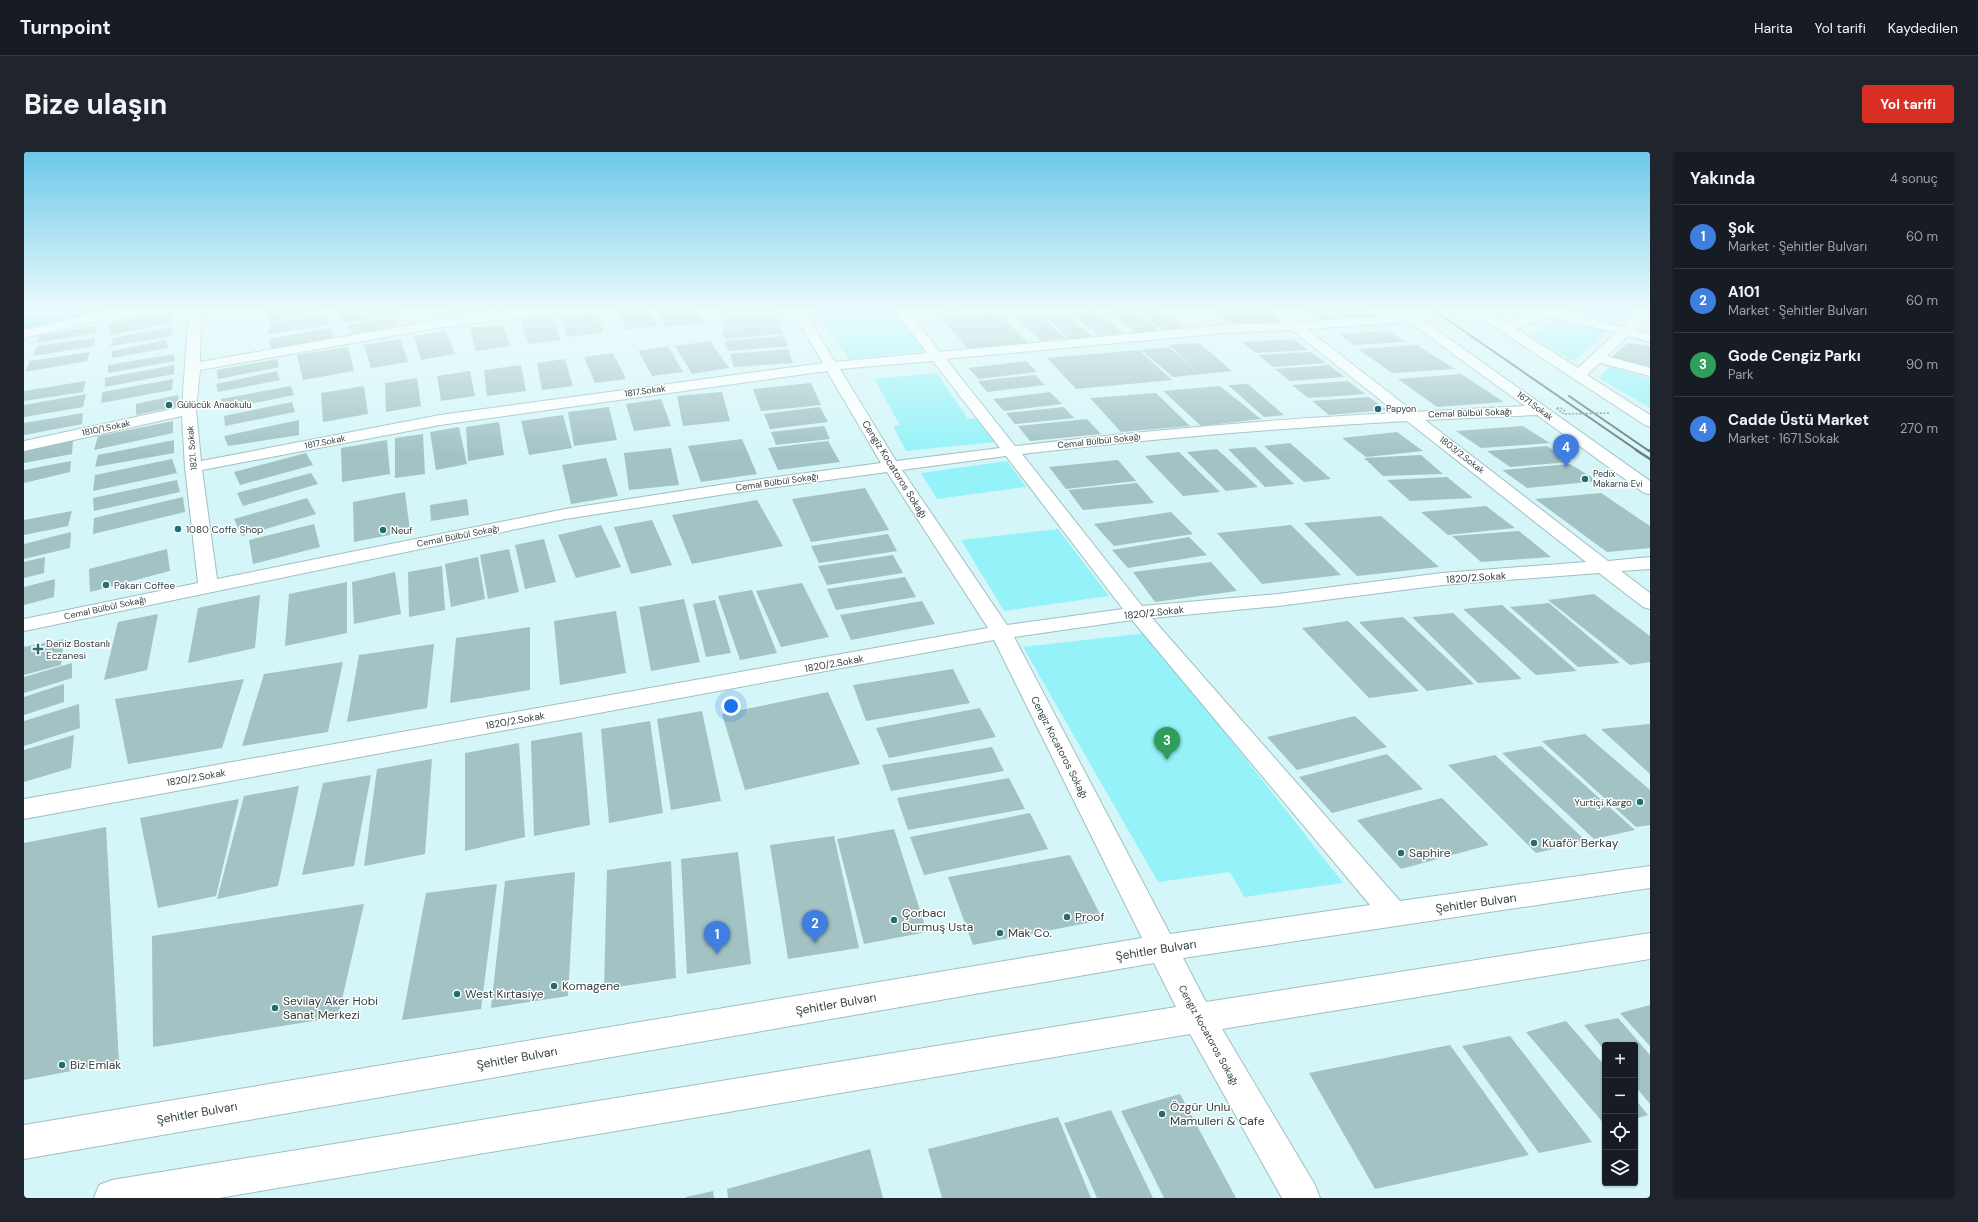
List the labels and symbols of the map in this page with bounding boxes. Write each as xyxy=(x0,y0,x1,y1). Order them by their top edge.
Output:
street label: 1817.Sokak xyxy=(624,382,667,400)
street label: 1671.Sokak xyxy=(1514,389,1556,424)
place label: Gülücük Anaokulu xyxy=(177,399,252,411)
marker: Gülücük Anaokulu xyxy=(164,400,174,410)
place label: Papyon xyxy=(1386,403,1416,415)
marker: Papyon xyxy=(1373,404,1383,414)
street label: Cemal Bülbül Sokağı xyxy=(1428,406,1512,420)
street label: 1810/1.Sokak xyxy=(81,417,132,439)
street label: Cengiz Kocatoros Sokağı xyxy=(859,418,930,521)
street label: 1821. Sokak xyxy=(184,425,200,471)
street label: Cemal Bülbül Sokağı xyxy=(1057,431,1141,451)
street label: 1817.Sokak xyxy=(304,432,347,452)
street label: 1803/2.Sokak xyxy=(1437,434,1487,477)
pin: 4 xyxy=(1553,434,1579,467)
place label: Pedix Makarna Evi xyxy=(1593,468,1642,490)
street label: Cemal Bülbül Sokağı xyxy=(735,470,819,494)
marker: Pedix Makarna Evi xyxy=(1580,474,1590,484)
street label: Cemal Bülbül Sokağı xyxy=(416,522,500,550)
place label: 1080 Coffe Shop xyxy=(186,523,263,536)
marker: 1080 Coffe Shop xyxy=(173,524,183,534)
place label: Neuf xyxy=(391,524,413,537)
marker: Neuf xyxy=(378,525,388,535)
street label: 1820/2.Sokak xyxy=(1446,569,1506,586)
place label: Pakari Coffee xyxy=(114,579,175,592)
marker: Pakari Coffee xyxy=(101,580,111,590)
street label: Cemal Bülbül Sokağı xyxy=(63,593,147,623)
street label: 1820/2.Sokak xyxy=(1124,603,1185,622)
place label: Deniz Bostanlı Eczanesi xyxy=(46,637,110,662)
marker: Deniz Bostanlı Eczanesi xyxy=(33,644,43,654)
street label: 1820/2.Sokak xyxy=(803,652,865,675)
street label: Cengiz Kocatoros Sokağı xyxy=(1028,694,1091,800)
your location xyxy=(721,696,741,716)
street label: 1820/2.Sokak xyxy=(484,709,546,732)
pin: 3 xyxy=(1154,727,1180,760)
street label: 1820/2.Sokak xyxy=(165,766,227,789)
place label: Yurtiçi Kargo xyxy=(1574,796,1632,809)
marker: Yurtiçi Kargo xyxy=(1635,797,1645,807)
place label: Kuaför Berkay xyxy=(1542,835,1619,851)
marker: Kuaför Berkay xyxy=(1529,838,1539,848)
place label: Saphire xyxy=(1409,845,1451,861)
marker: Saphire xyxy=(1396,848,1406,858)
street label: Şehitler Bulvarı xyxy=(1434,889,1518,917)
place label: Çorbacı Durmuş Usta xyxy=(902,905,973,935)
place label: Proof xyxy=(1075,909,1104,925)
pin: 2 xyxy=(802,910,828,943)
marker: Proof xyxy=(1062,912,1072,922)
marker: Çorbacı Durmuş Usta xyxy=(889,915,899,925)
pin: 1 xyxy=(704,921,730,954)
place label: Mak Co. xyxy=(1008,925,1052,941)
marker: Mak Co. xyxy=(995,928,1005,938)
street label: Şehitler Bulvarı xyxy=(1114,936,1198,964)
place label: Komagene xyxy=(562,978,620,994)
marker: Komagene xyxy=(549,981,559,991)
street label: Cengiz Kocatoros Sokağı xyxy=(1176,983,1242,1088)
place label: West Kırtasiye xyxy=(465,986,544,1002)
marker: West Kırtasiye xyxy=(452,989,462,999)
street label: Şehitler Bulvarı xyxy=(794,989,878,1019)
place label: Sevilay Aker Hobi Sanat Merkezi xyxy=(283,993,378,1023)
marker: Sevilay Aker Hobi Sanat Merkezi xyxy=(270,1003,280,1013)
street label: Şehitler Bulvarı xyxy=(475,1043,559,1073)
place label: Biz Emlak xyxy=(70,1057,121,1073)
marker: Biz Emlak xyxy=(57,1060,67,1070)
street label: Şehitler Bulvarı xyxy=(155,1098,239,1128)
place label: Özgür Unlu Mamulleri & Cafe xyxy=(1170,1099,1265,1129)
marker: Özgür Unlu Mamulleri & Cafe xyxy=(1157,1109,1167,1119)

